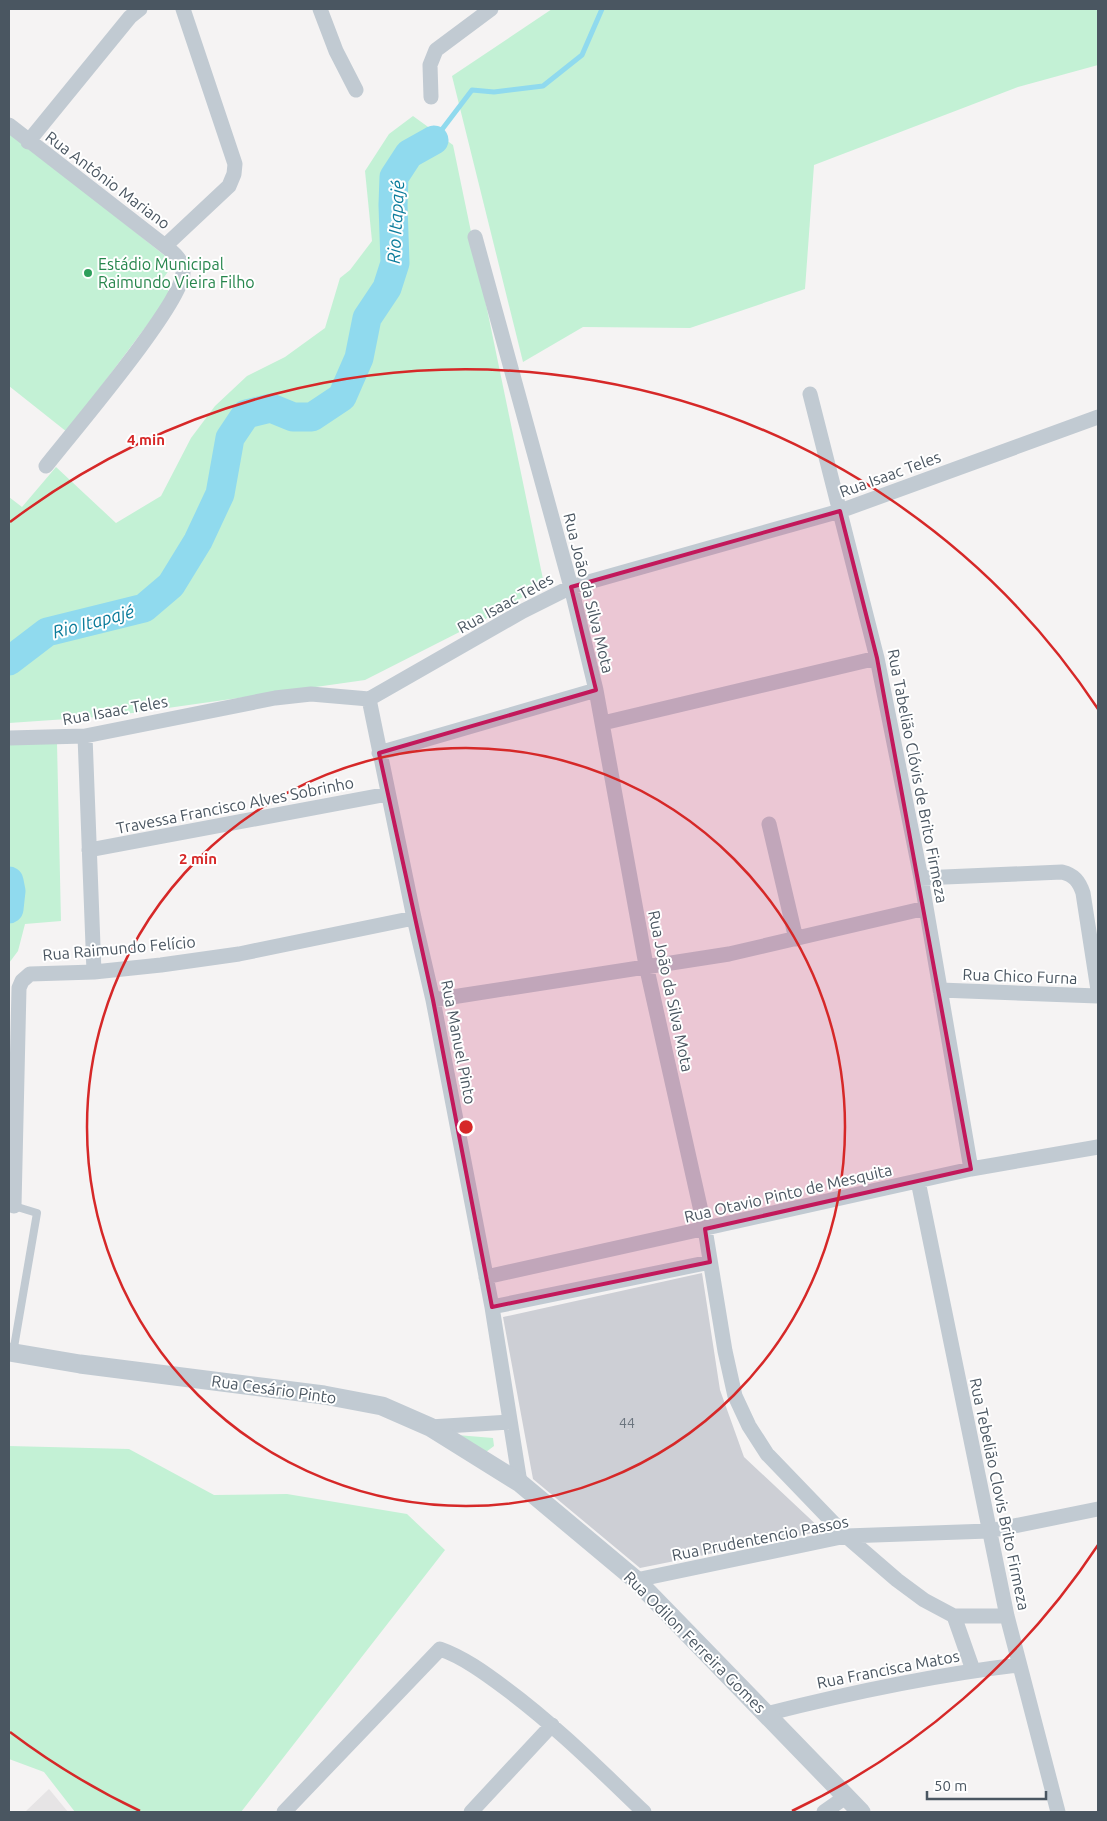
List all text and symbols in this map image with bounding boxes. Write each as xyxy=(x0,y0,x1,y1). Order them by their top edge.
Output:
street label: Rua Antônio Mariano xyxy=(42,127,174,233)
water label: Rio Itapajé xyxy=(383,180,407,264)
place label: Estádio Municipal Raimundo Vieira Filho xyxy=(98,255,255,291)
marker: Estádio Municipal Raimundo Vieira Filho xyxy=(82,267,94,279)
text: 4 min xyxy=(127,431,165,448)
street label: Rua Isaac Teles xyxy=(837,447,943,501)
street label: Rua João da Silva Mota xyxy=(560,511,618,675)
street label: Rua Isaac Teles xyxy=(454,569,556,637)
water label: Rio Itapajé xyxy=(50,601,136,641)
street label: Rua Tabelião Clóvis de Brito Firmeza xyxy=(885,647,951,905)
street label: Rua Isaac Teles xyxy=(61,692,169,728)
street label: Travessa Francisco Alves Sobrinho xyxy=(115,773,355,837)
text: 2 min xyxy=(179,850,217,867)
street label: Rua João da Silva Mota xyxy=(645,909,697,1073)
street label: Rua Raimundo Felício xyxy=(42,932,196,964)
street label: Rua Chico Furna xyxy=(962,965,1078,987)
street label: Rua Manuel Pinto xyxy=(438,978,480,1106)
centre of rings xyxy=(457,1118,475,1136)
street label: Rua Otavio Pinto de Mesquita xyxy=(682,1160,894,1226)
street label: Rua Cesário Pinto xyxy=(210,1371,338,1407)
street label: Rua Tebelião Clovis Brito Firmeza xyxy=(967,1376,1033,1612)
house number: 44 xyxy=(619,1415,635,1431)
street label: Rua Prudentencio Passos xyxy=(670,1512,850,1564)
street label: Rua Odilon Ferreira Gomes xyxy=(621,1568,769,1716)
street label: Rua Francisca Matos xyxy=(815,1646,961,1692)
scale bar xyxy=(927,1768,1046,1800)
text: 50 m xyxy=(934,1777,967,1794)

